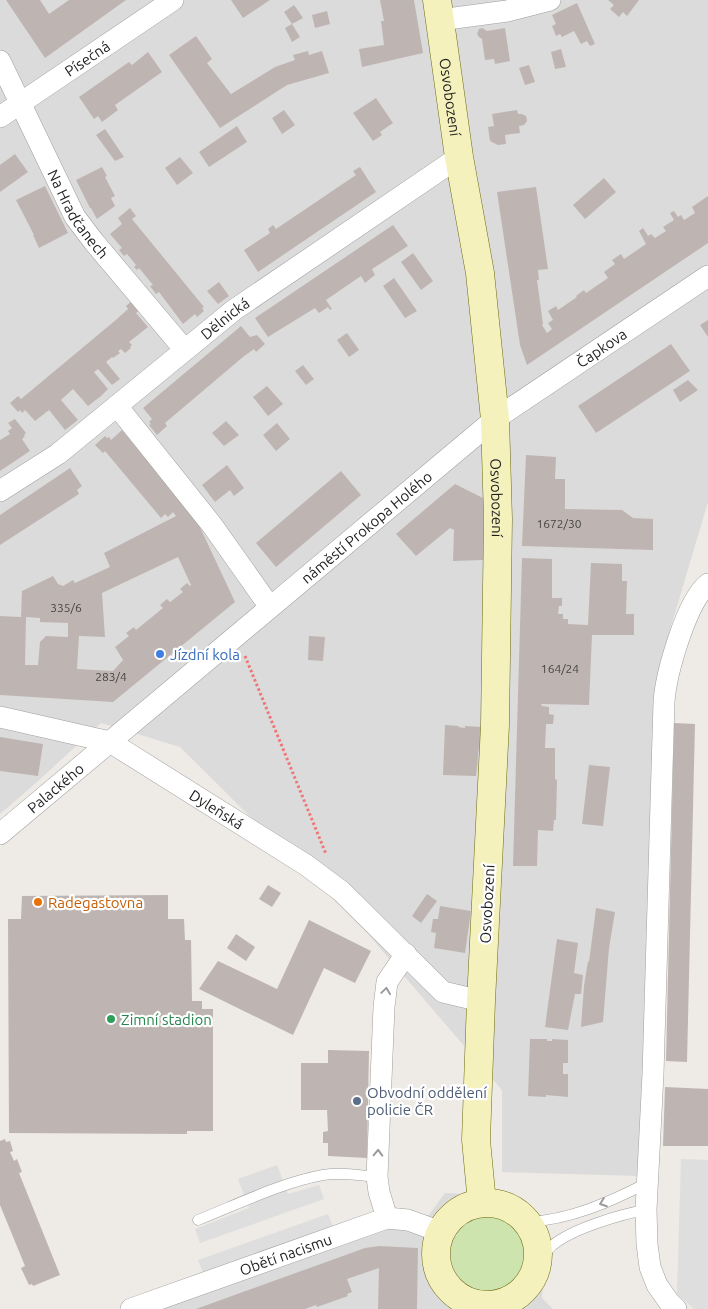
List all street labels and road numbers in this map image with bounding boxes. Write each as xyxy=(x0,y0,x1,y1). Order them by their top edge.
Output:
street label: Písečná xyxy=(61,37,113,79)
street label: Osvobození xyxy=(437,57,465,138)
street label: Na Hradčanech xyxy=(45,167,112,261)
street label: Dělnická xyxy=(197,294,252,342)
street label: Čapkova xyxy=(573,325,630,371)
street label: Osvobození xyxy=(488,458,507,538)
street label: náměstí Prokopa Holého xyxy=(297,467,435,587)
street label: Palackého xyxy=(24,759,87,816)
street label: Dyleňská xyxy=(187,786,247,832)
street label: Osvobození xyxy=(476,864,498,944)
street label: Obětí nacismu xyxy=(237,1230,334,1278)

